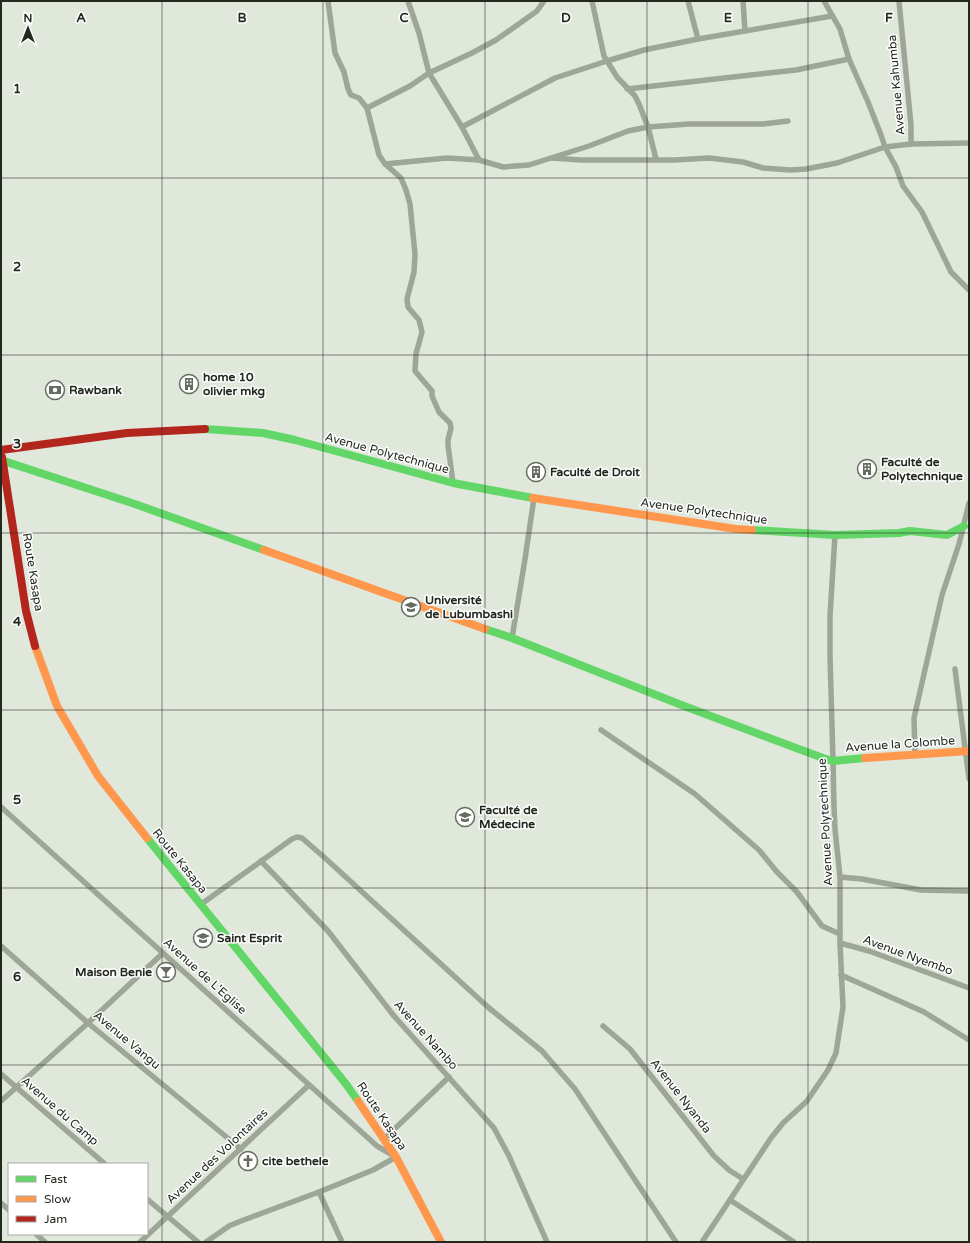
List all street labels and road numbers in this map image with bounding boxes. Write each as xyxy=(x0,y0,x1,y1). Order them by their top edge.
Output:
street label: Avenue Kahumba xyxy=(885,34,907,136)
street label: Avenue Polytechnique xyxy=(323,430,451,476)
street label: Avenue Polytechnique xyxy=(640,495,769,527)
street label: Route Kasapa xyxy=(20,532,46,612)
street label: Avenue la Colombe xyxy=(845,733,956,755)
street label: Avenue Polytechnique xyxy=(815,758,835,886)
street label: Route Kasapa xyxy=(150,826,210,896)
street label: Avenue Nyembo xyxy=(861,932,955,978)
street label: Avenue de L'Eglise xyxy=(161,935,249,1017)
street label: Avenue Nambo xyxy=(391,997,461,1073)
street label: Avenue Vangu xyxy=(91,1008,163,1072)
street label: Avenue Nyanda xyxy=(648,1056,714,1136)
street label: Avenue du Camp xyxy=(19,1074,101,1148)
street label: Route Kasapa xyxy=(354,1079,410,1153)
street label: Avenue des Volontaires xyxy=(164,1105,271,1206)

